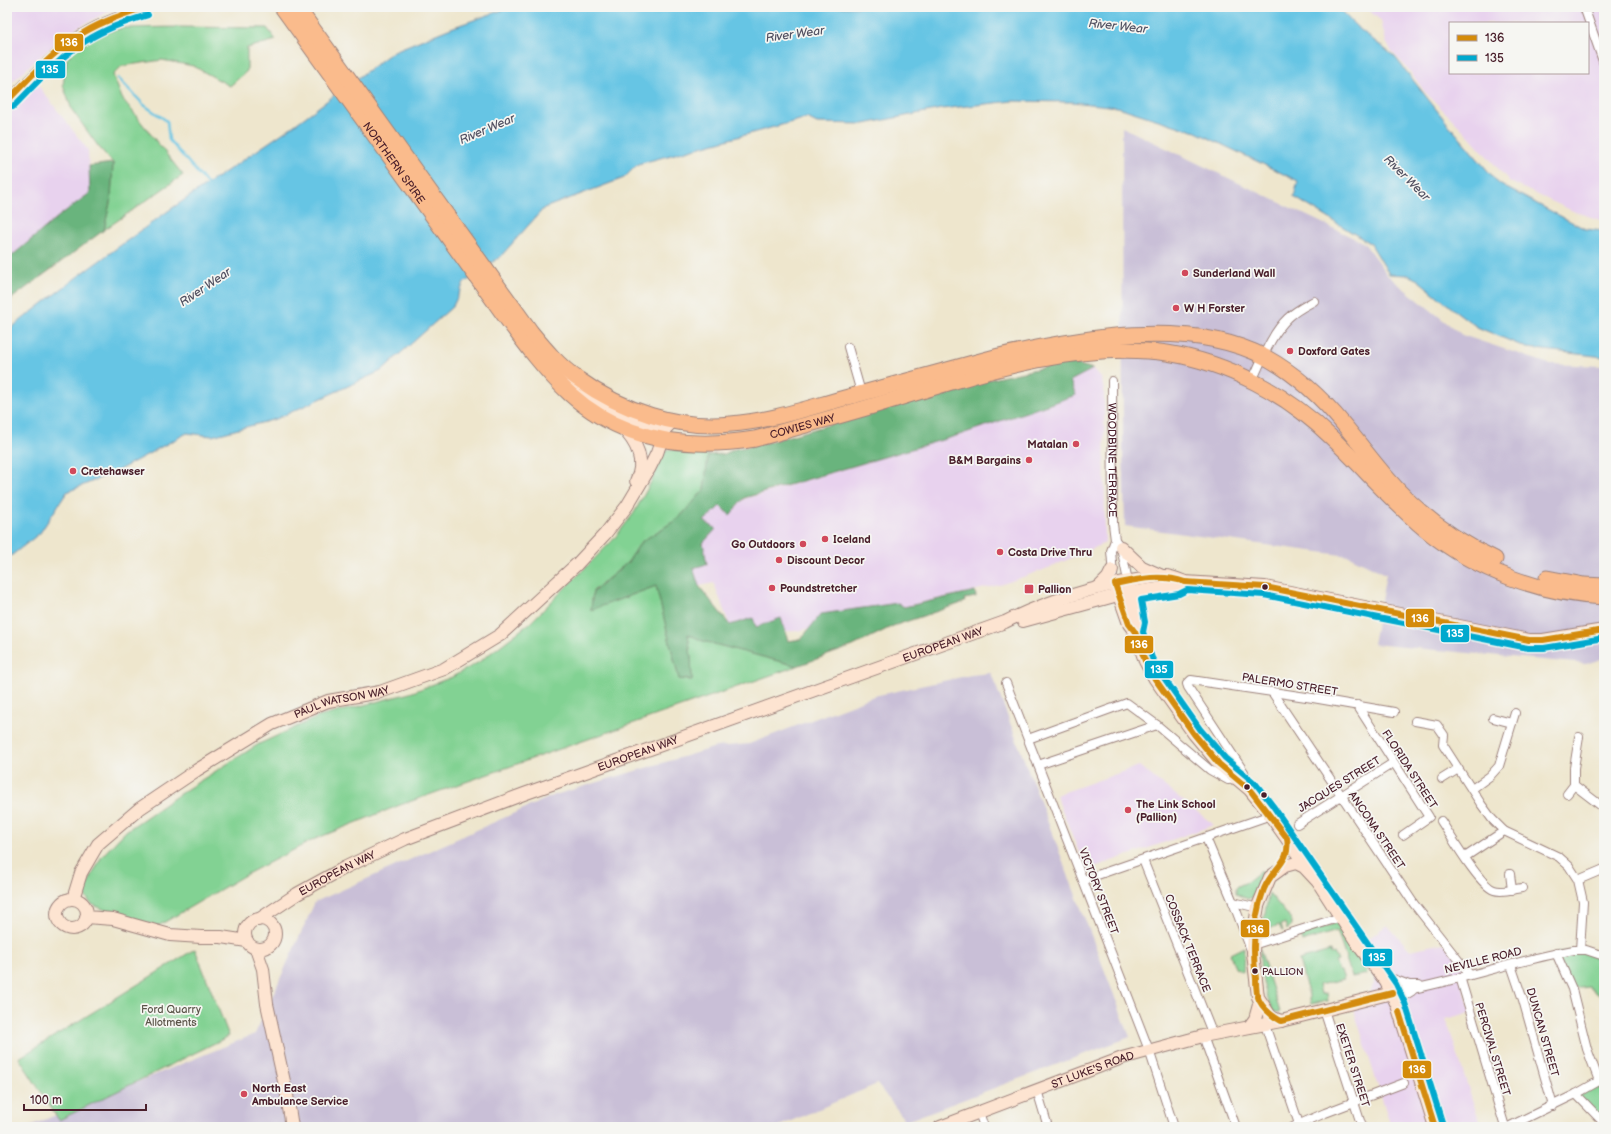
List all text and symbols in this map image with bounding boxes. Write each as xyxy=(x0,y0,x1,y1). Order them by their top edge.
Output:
water label: River Wear xyxy=(1088,16,1150,37)
legend xyxy=(1449,22,1589,74)
water label: River Wear xyxy=(765,23,827,46)
text: 136 xyxy=(1485,31,1504,46)
line badge: 136 xyxy=(54,33,84,52)
text: 136 xyxy=(60,36,78,49)
text: 135 xyxy=(1485,51,1504,66)
line badge: 135 xyxy=(35,60,66,79)
text: 135 xyxy=(41,63,59,76)
water label: River Wear xyxy=(457,110,519,148)
street label: NORTHERN SPIRE xyxy=(360,120,428,206)
water label: River Wear xyxy=(1381,152,1434,206)
water label: River Wear xyxy=(177,264,235,310)
place label: Sunderland Wall xyxy=(1193,267,1275,280)
marker: Sunderland Wall xyxy=(1180,268,1190,278)
place label: W H Forster xyxy=(1184,302,1245,315)
marker: W H Forster xyxy=(1171,303,1181,313)
place label: Doxford Gates xyxy=(1298,345,1370,358)
marker: Doxford Gates xyxy=(1285,346,1295,356)
street label: WOODBINE TERRACE xyxy=(1105,403,1119,517)
street label: COWIES WAY xyxy=(768,411,837,442)
place label: Matalan xyxy=(1027,438,1068,451)
marker: Matalan xyxy=(1071,439,1081,449)
place label: B&M Bargains xyxy=(949,454,1022,467)
marker: B&M Bargains xyxy=(1024,455,1034,465)
place label: Cretehawser xyxy=(81,465,145,478)
marker: Cretehawser xyxy=(68,466,78,476)
place label: Iceland xyxy=(833,533,871,546)
marker: Iceland xyxy=(820,534,830,544)
place label: Go Outdoors xyxy=(731,538,796,551)
marker: Go Outdoors xyxy=(798,539,808,549)
place label: Costa Drive Thru xyxy=(1008,546,1092,559)
marker: Costa Drive Thru xyxy=(995,547,1005,557)
place label: Discount Decor xyxy=(787,554,865,567)
marker: Discount Decor xyxy=(774,555,784,565)
place label: Poundstretcher xyxy=(780,582,858,595)
unlabelled marker xyxy=(1260,582,1270,592)
marker: Poundstretcher xyxy=(767,583,777,593)
marker: Pallion xyxy=(1023,583,1035,595)
place label: Pallion xyxy=(1038,583,1071,596)
line badge: 136 xyxy=(1405,608,1435,628)
text: 136 xyxy=(1411,612,1429,625)
street label: EUROPEAN WAY xyxy=(901,624,985,665)
line badge: 135 xyxy=(1440,624,1470,643)
text: 135 xyxy=(1446,627,1464,640)
line badge: 136 xyxy=(1124,635,1154,654)
text: 136 xyxy=(1130,638,1148,651)
line badge: 135 xyxy=(1144,660,1174,679)
text: 135 xyxy=(1150,663,1168,676)
street label: PALERMO STREET xyxy=(1241,670,1339,699)
street label: PAUL WATSON WAY xyxy=(292,683,392,721)
street label: FLORIDA STREET xyxy=(1379,727,1440,811)
street label: EUROPEAN WAY xyxy=(596,733,680,774)
street label: JACQUES STREET xyxy=(1296,754,1383,815)
unlabelled marker xyxy=(1242,782,1252,792)
street label: ANCONA STREET xyxy=(1346,789,1408,872)
unlabelled marker xyxy=(1259,790,1269,800)
place label: The Link School (Pallion) xyxy=(1136,798,1216,824)
marker: The Link School (Pallion) xyxy=(1123,805,1133,815)
street label: VICTORY STREET xyxy=(1076,846,1121,936)
street label: EUROPEAN WAY xyxy=(297,848,378,899)
street label: COSSACK TERRACE xyxy=(1162,892,1213,994)
line badge: 136 xyxy=(1240,919,1270,938)
text: 136 xyxy=(1246,923,1264,936)
street label: NEVILLE ROAD xyxy=(1443,945,1523,976)
line badge: 135 xyxy=(1362,948,1393,967)
text: 135 xyxy=(1368,951,1386,964)
marker: PALLION xyxy=(1250,966,1260,976)
place label: PALLION xyxy=(1262,966,1303,978)
street label: DUNCAN STREET xyxy=(1524,986,1562,1078)
street label: PERCIVAL STREET xyxy=(1472,1001,1513,1098)
park label: Ford Quarry Allotments xyxy=(141,1003,201,1029)
street label: EXETER STREET xyxy=(1333,1022,1372,1109)
street label: ST LUKE'S ROAD xyxy=(1049,1049,1136,1091)
line badge: 136 xyxy=(1402,1060,1432,1079)
text: 136 xyxy=(1408,1063,1426,1076)
place label: North East Ambulance Service xyxy=(251,1082,348,1108)
scale bar xyxy=(24,1086,146,1112)
marker: North East Ambulance Service xyxy=(239,1089,249,1099)
text: 100 m xyxy=(30,1093,62,1108)

